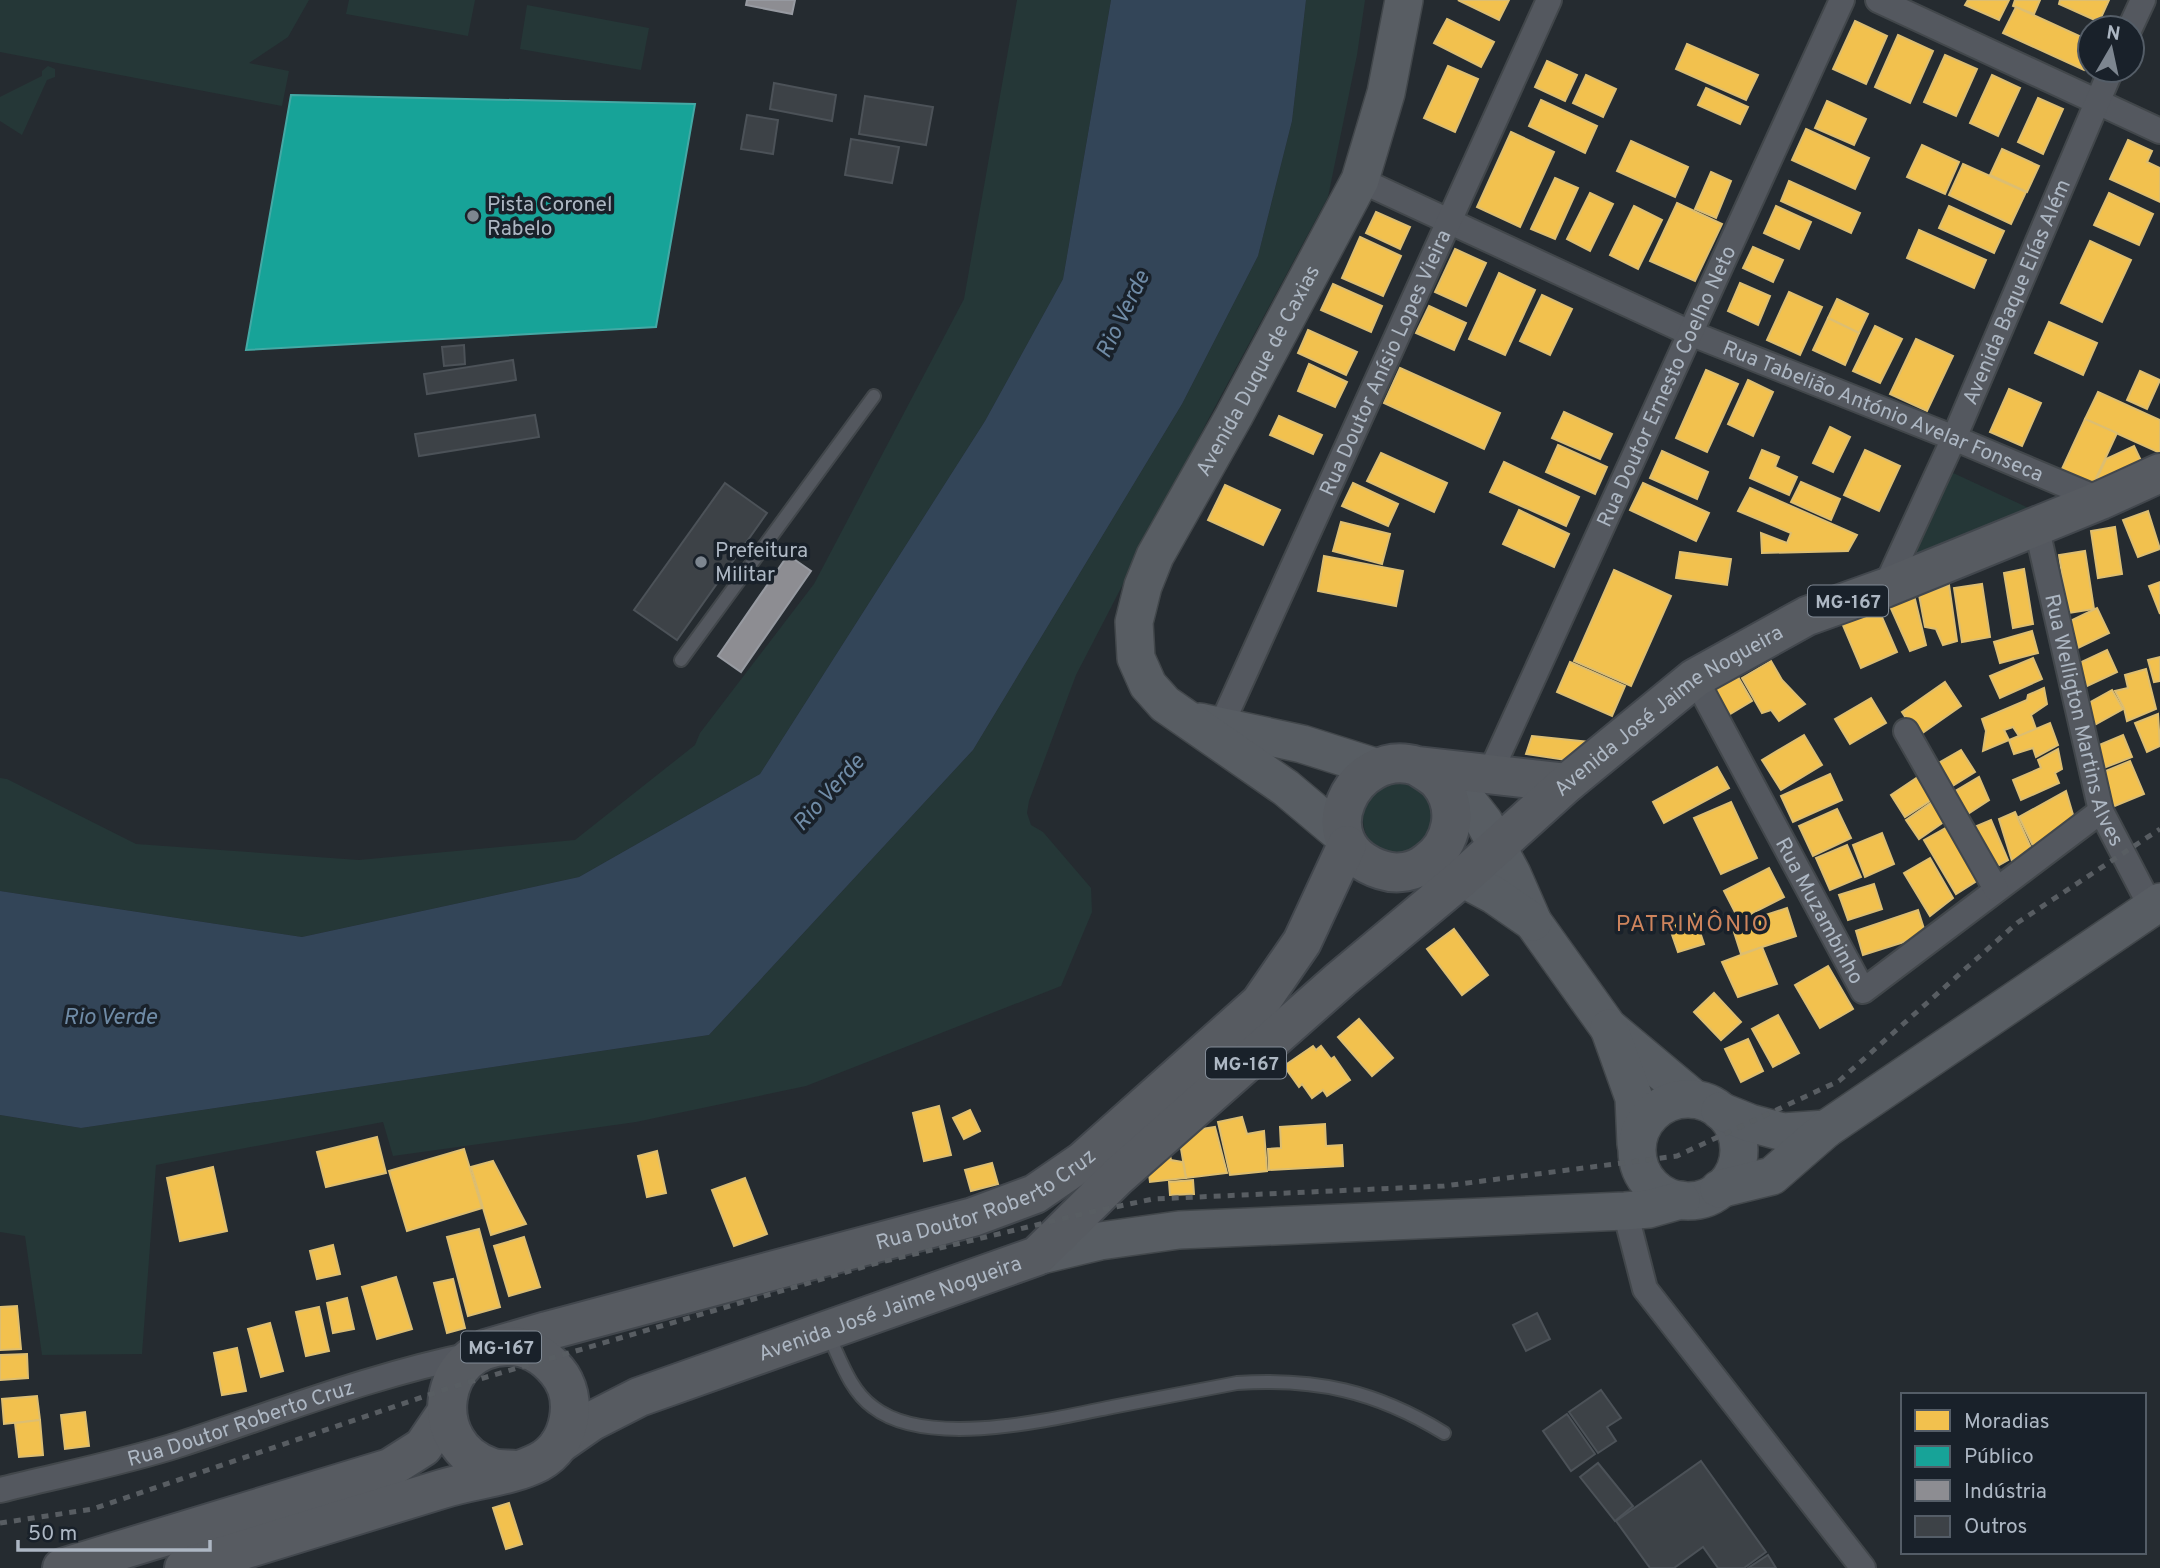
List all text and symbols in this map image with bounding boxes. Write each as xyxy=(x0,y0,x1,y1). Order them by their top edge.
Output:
north arrow xyxy=(2076,14,2146,84)
text: N xyxy=(2105,21,2122,47)
street label: Avenida Baque Elías Além xyxy=(1958,175,2078,409)
place label: Pista Coronel Rabelo xyxy=(487,192,612,243)
marker: Pista Coronel Rabelo xyxy=(465,208,481,224)
street label: Rua Doutor Anísio Lopes Vieira xyxy=(1315,226,1458,501)
street label: Rua Doutor Ernesto Coelho Neto xyxy=(1592,242,1743,532)
street label: Avenida Duque de Caxias xyxy=(1191,261,1327,482)
water label: Rio Verde xyxy=(1091,266,1158,364)
street label: Rua Tabelião António Avelar Fonseca xyxy=(1718,335,2047,489)
place label: Prefeitura Militar xyxy=(715,538,808,589)
marker: Prefeitura Militar xyxy=(693,554,709,570)
road number: MG-167 xyxy=(1808,586,1888,616)
street label: Rua Welligton Martins Alves xyxy=(2037,591,2129,851)
street label: Avenida José Jaime Nogueira xyxy=(1549,620,1788,803)
water label: Rio Verde xyxy=(788,748,873,838)
street label: Rua Muzambinho xyxy=(1768,833,1869,989)
district label: PATRIMÔNIO xyxy=(1616,909,1770,940)
water label: Rio Verde xyxy=(63,1004,158,1033)
road number: MG-167 xyxy=(1206,1048,1286,1078)
street label: Rua Doutor Roberto Cruz xyxy=(873,1144,1103,1257)
street label: Avenida José Jaime Nogueira xyxy=(755,1251,1025,1369)
road number: MG-167 xyxy=(461,1331,541,1362)
street label: Rua Doutor Roberto Cruz xyxy=(125,1375,358,1474)
legend xyxy=(1901,1393,2146,1554)
text: Moradias xyxy=(1964,1409,2050,1436)
text: Público xyxy=(1964,1444,2034,1471)
text: Indústria xyxy=(1964,1479,2047,1506)
scale bar xyxy=(18,1508,210,1552)
text: Outros xyxy=(1964,1514,2027,1541)
text: 50 m xyxy=(28,1521,77,1548)

